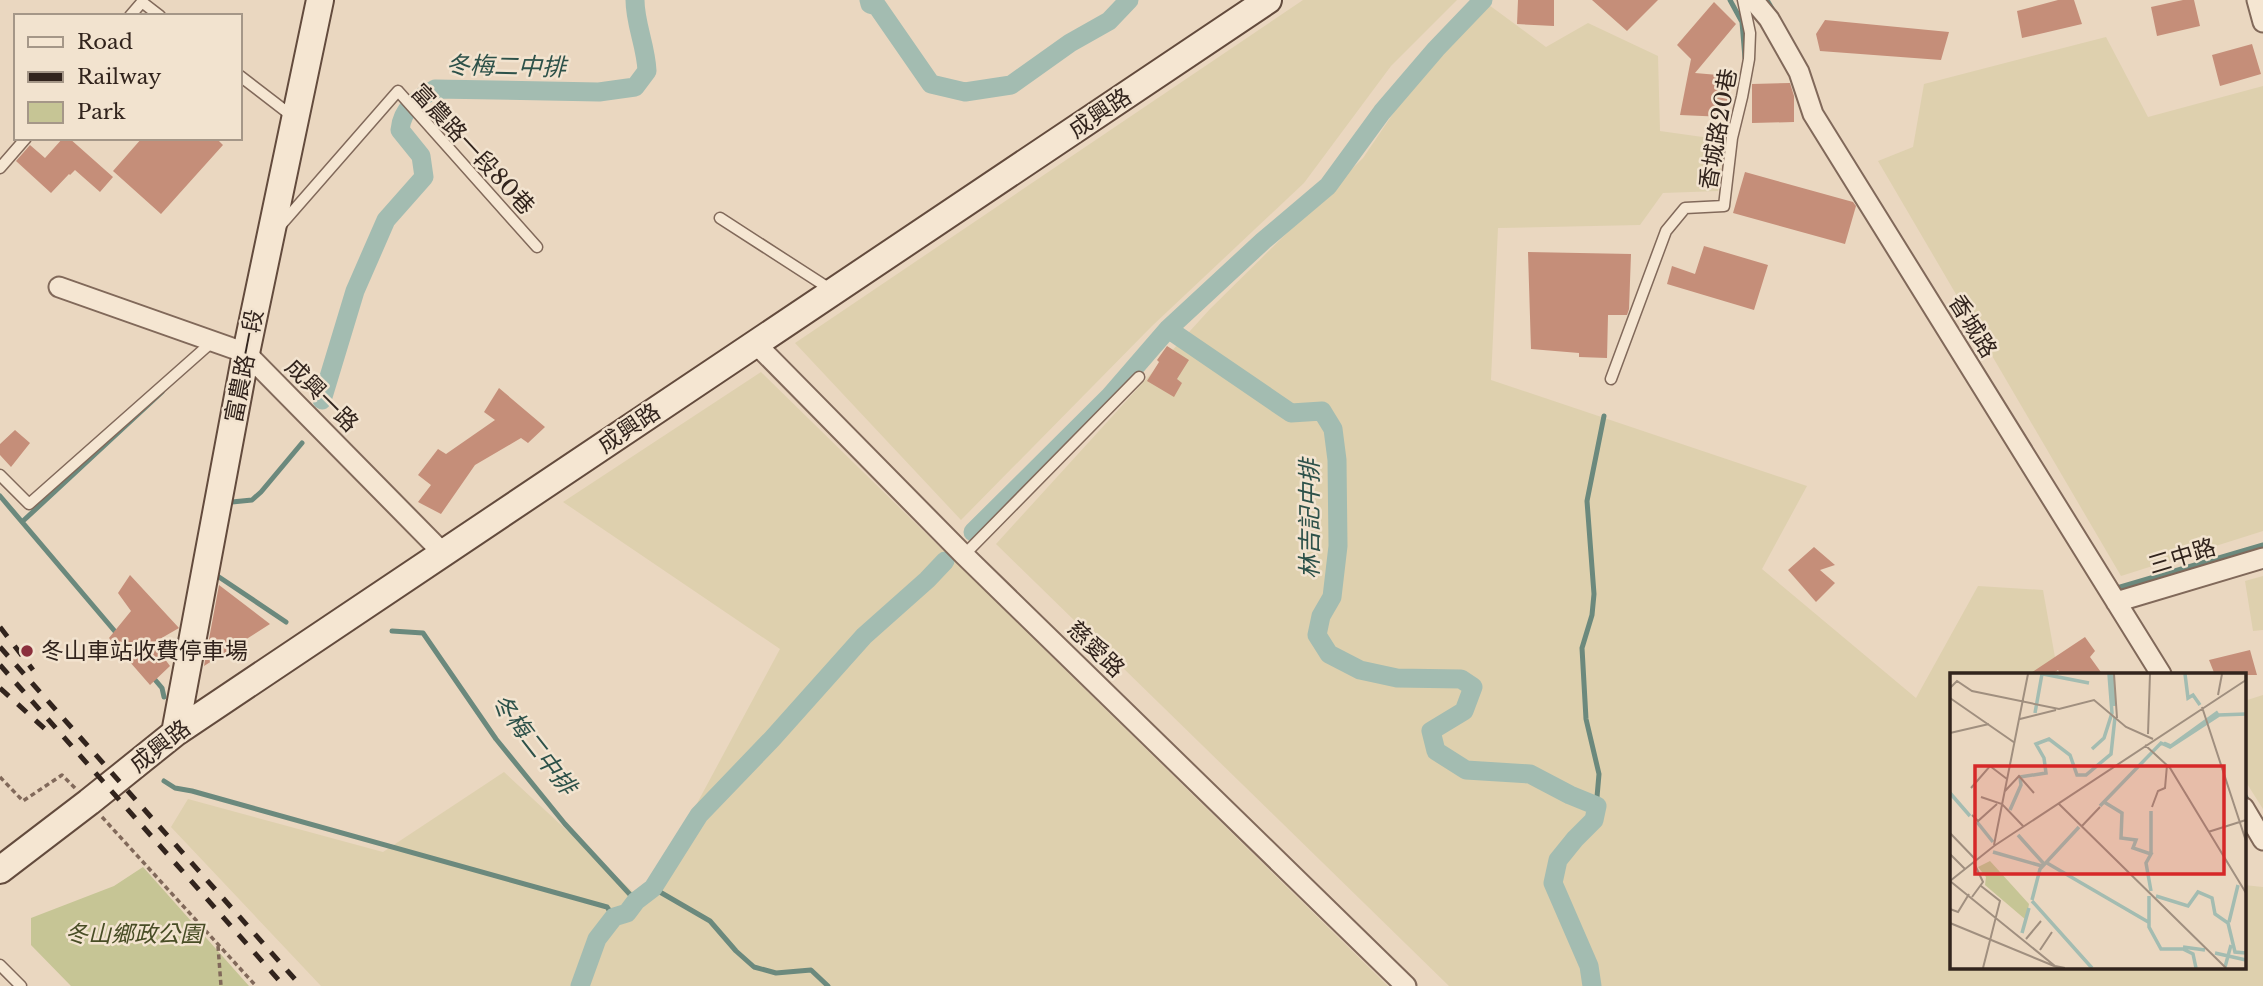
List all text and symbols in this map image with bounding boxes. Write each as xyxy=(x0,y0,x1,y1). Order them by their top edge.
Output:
legend xyxy=(14,14,242,140)
text: Road xyxy=(77,29,133,55)
water label: 冬梅二中排 xyxy=(446,50,569,82)
text: Railway xyxy=(77,64,162,90)
street label: 香城路20巷 xyxy=(1694,66,1742,192)
street label: 富農路一段80巷 xyxy=(405,78,541,220)
street label: 成興路 xyxy=(1064,82,1136,144)
text: Park xyxy=(77,99,126,125)
street label: 香城路 xyxy=(1943,289,2003,363)
street label: 富農路一段 xyxy=(219,307,269,425)
street label: 成興一路 xyxy=(280,353,364,437)
street label: 成興路 xyxy=(593,397,665,459)
water label: 林吉記中排 xyxy=(1295,456,1324,579)
street label: 三中路 xyxy=(2145,533,2219,579)
street label: 慈愛路 xyxy=(1061,615,1131,683)
place label: 冬山車站收費停車場 xyxy=(41,637,248,665)
marker: 冬山車站收費停車場 xyxy=(19,643,35,659)
inset map xyxy=(1950,673,2246,968)
water label: 冬梅二中排 xyxy=(486,688,584,803)
street label: 成興路 xyxy=(124,714,196,778)
park label: 冬山鄉政公園 xyxy=(65,920,206,948)

